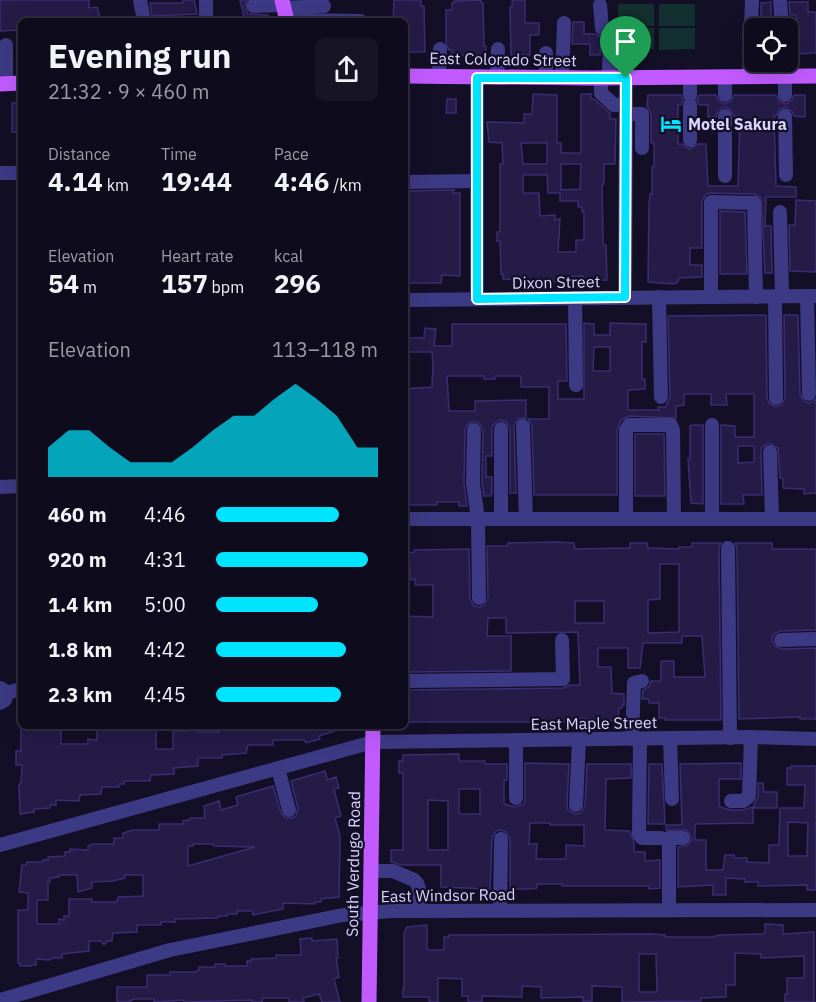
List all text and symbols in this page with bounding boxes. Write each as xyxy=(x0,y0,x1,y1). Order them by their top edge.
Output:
pin xyxy=(600,16,651,78)
map controls xyxy=(744,18,798,72)
button: locate xyxy=(744,18,798,72)
icon: arrive xyxy=(609,25,642,58)
text: Evening run xyxy=(48,34,232,77)
button: share xyxy=(315,38,378,101)
street label: East Colorado Street xyxy=(429,48,577,70)
text: 21:32 · 9 × 460 m xyxy=(48,78,209,105)
hotel icon: Motel Sakura xyxy=(659,112,683,136)
place label: Motel Sakura xyxy=(688,114,787,134)
text: Distance xyxy=(48,144,110,164)
text: Time xyxy=(161,144,197,164)
text: Pace xyxy=(274,144,309,164)
text: 4.14 xyxy=(48,164,103,198)
text: 19:44 xyxy=(161,164,232,198)
text: 4:46 xyxy=(274,164,329,198)
text: km xyxy=(103,175,129,195)
text: /km xyxy=(329,175,362,195)
text: Elevation xyxy=(48,246,114,266)
text: Heart rate xyxy=(161,246,234,266)
text: kcal xyxy=(274,246,303,266)
text: 54 xyxy=(48,266,79,300)
text: 157 xyxy=(161,266,208,300)
text: 296 xyxy=(274,266,321,300)
street label: Dixon Street xyxy=(512,271,600,293)
text: m xyxy=(79,277,97,297)
text: bpm xyxy=(208,277,244,297)
text: Elevation xyxy=(48,336,131,363)
text: 113–118 m xyxy=(272,336,378,363)
text: 460 m xyxy=(48,501,107,528)
text: 4:46 xyxy=(144,501,186,528)
text: 920 m xyxy=(48,546,107,573)
text: 4:31 xyxy=(144,546,186,573)
text: 1.4 km xyxy=(48,591,112,618)
text: 5:00 xyxy=(144,591,186,618)
text: 1.8 km xyxy=(48,636,112,663)
text: 4:42 xyxy=(144,636,186,663)
text: 2.3 km xyxy=(48,681,112,708)
text: 4:45 xyxy=(144,681,186,708)
street label: East Maple Street xyxy=(531,712,657,734)
street label: South Verdugo Road xyxy=(342,791,364,937)
street label: East Windsor Road xyxy=(380,884,516,906)

